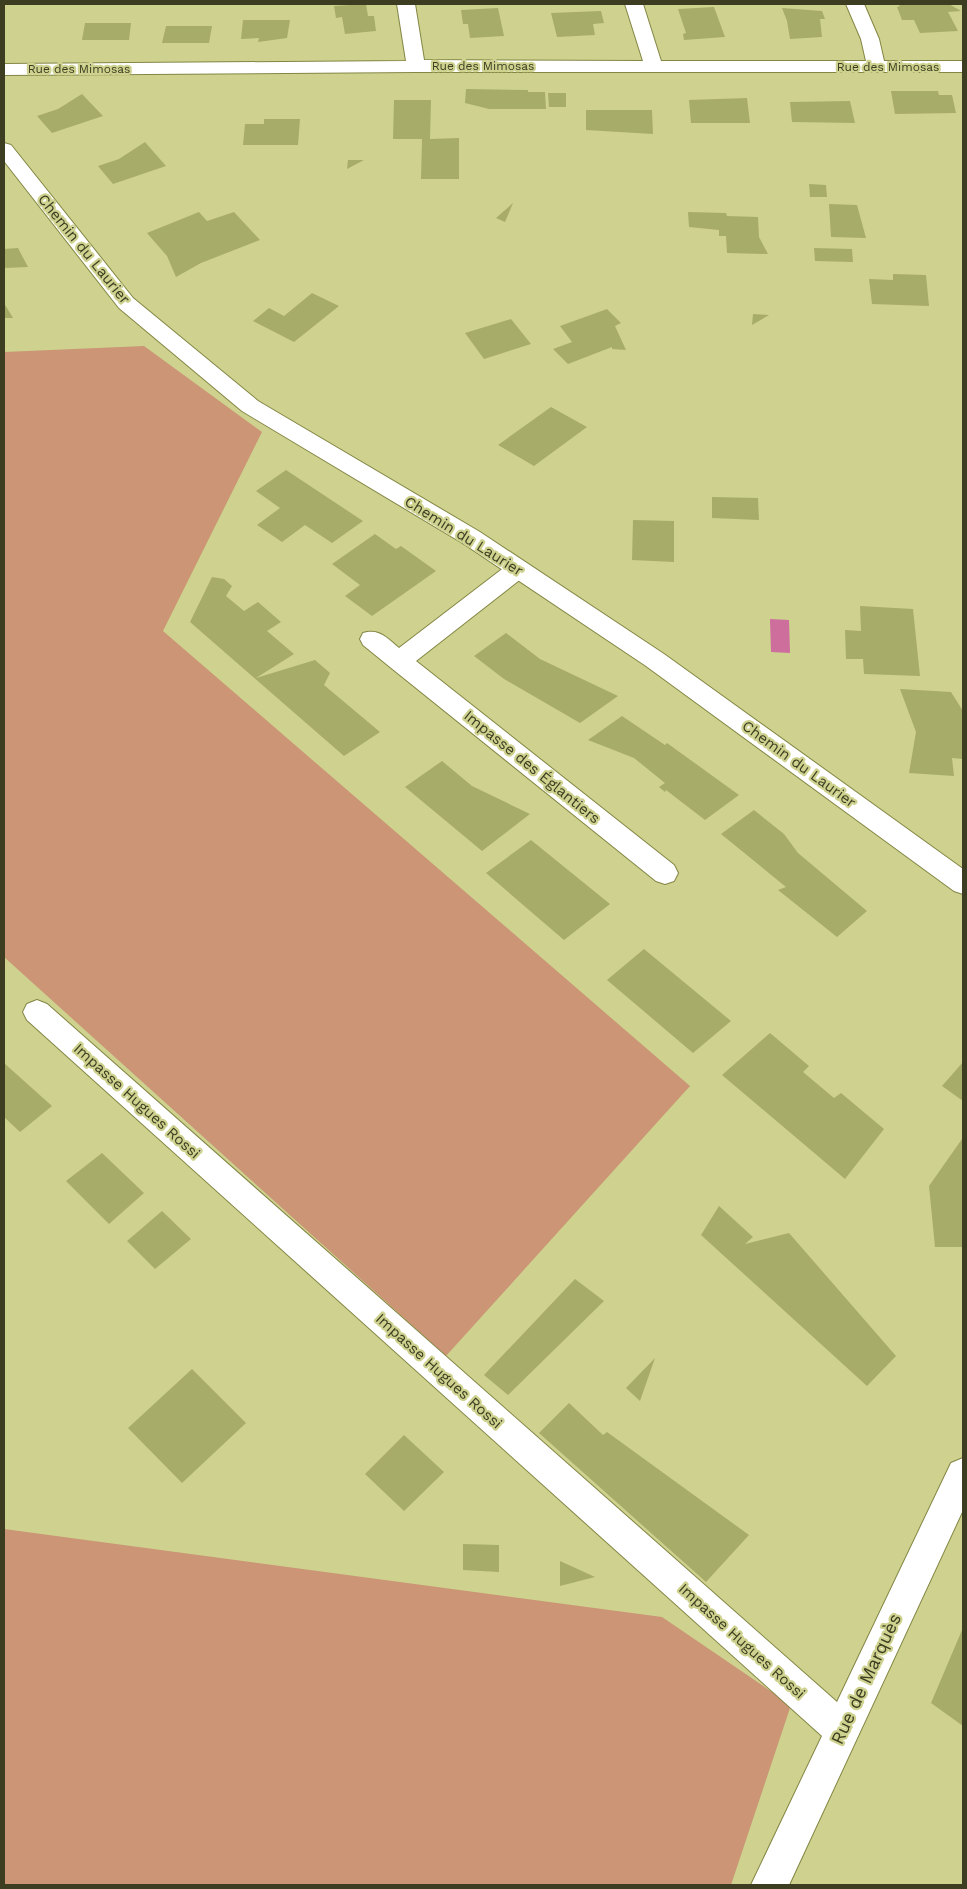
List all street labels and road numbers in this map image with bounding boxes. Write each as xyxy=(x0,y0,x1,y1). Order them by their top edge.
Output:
street label: Rue des Mimosas xyxy=(432,59,534,73)
street label: Rue des Mimosas xyxy=(837,60,939,74)
street label: Rue des Mimosas xyxy=(28,62,130,76)
street label: Chemin du Laurier xyxy=(34,190,134,308)
street label: Chemin du Laurier xyxy=(401,492,527,580)
street label: Impasse des Églantiers xyxy=(460,707,604,827)
street label: Chemin du Laurier xyxy=(739,717,859,811)
street label: Impasse Hugues Rossi xyxy=(70,1040,204,1162)
street label: Impasse Hugues Rossi xyxy=(372,1310,506,1432)
street label: Impasse Hugues Rossi xyxy=(675,1580,809,1702)
street label: Rue de Marquès xyxy=(826,1610,905,1748)

